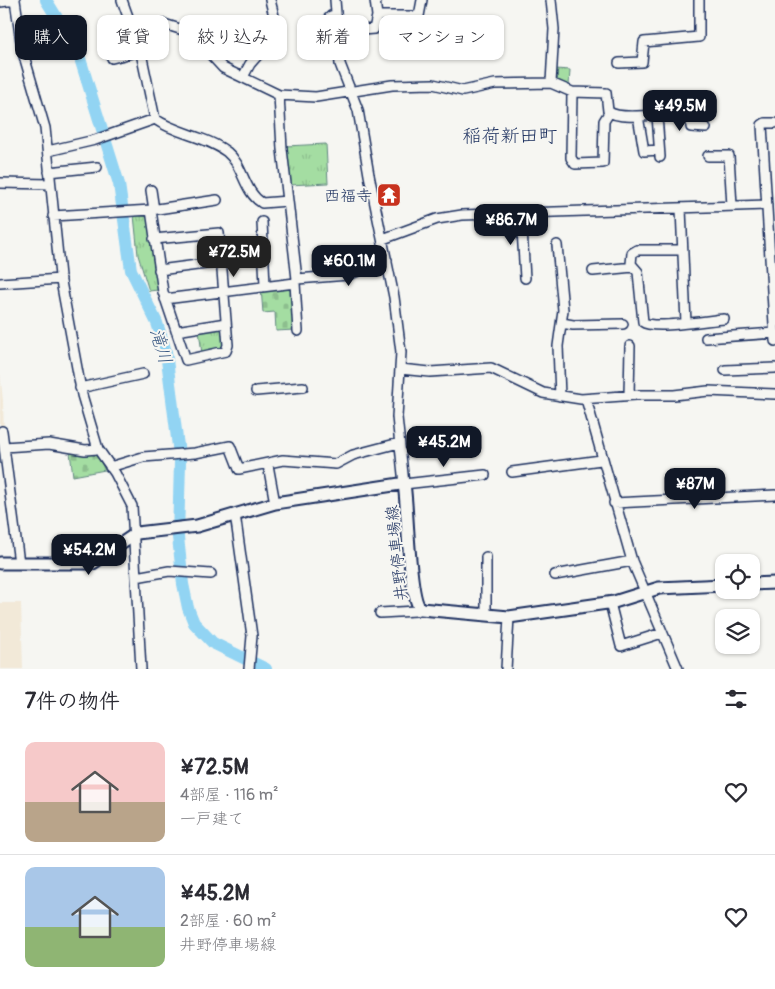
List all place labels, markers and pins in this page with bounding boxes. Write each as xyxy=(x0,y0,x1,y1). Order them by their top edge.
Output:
pin: ¥49.5M xyxy=(639,90,721,132)
temple icon: 西福寺 xyxy=(376,182,402,208)
place label: 西福寺 xyxy=(324,186,372,206)
pin: ¥86.7M xyxy=(470,204,552,246)
pin: ¥72.5M xyxy=(193,236,275,278)
pin: ¥60.1M xyxy=(308,244,390,287)
pin: ¥45.2M xyxy=(403,426,485,468)
pin: ¥87M xyxy=(665,468,725,510)
pin: ¥54.2M xyxy=(48,534,130,576)

